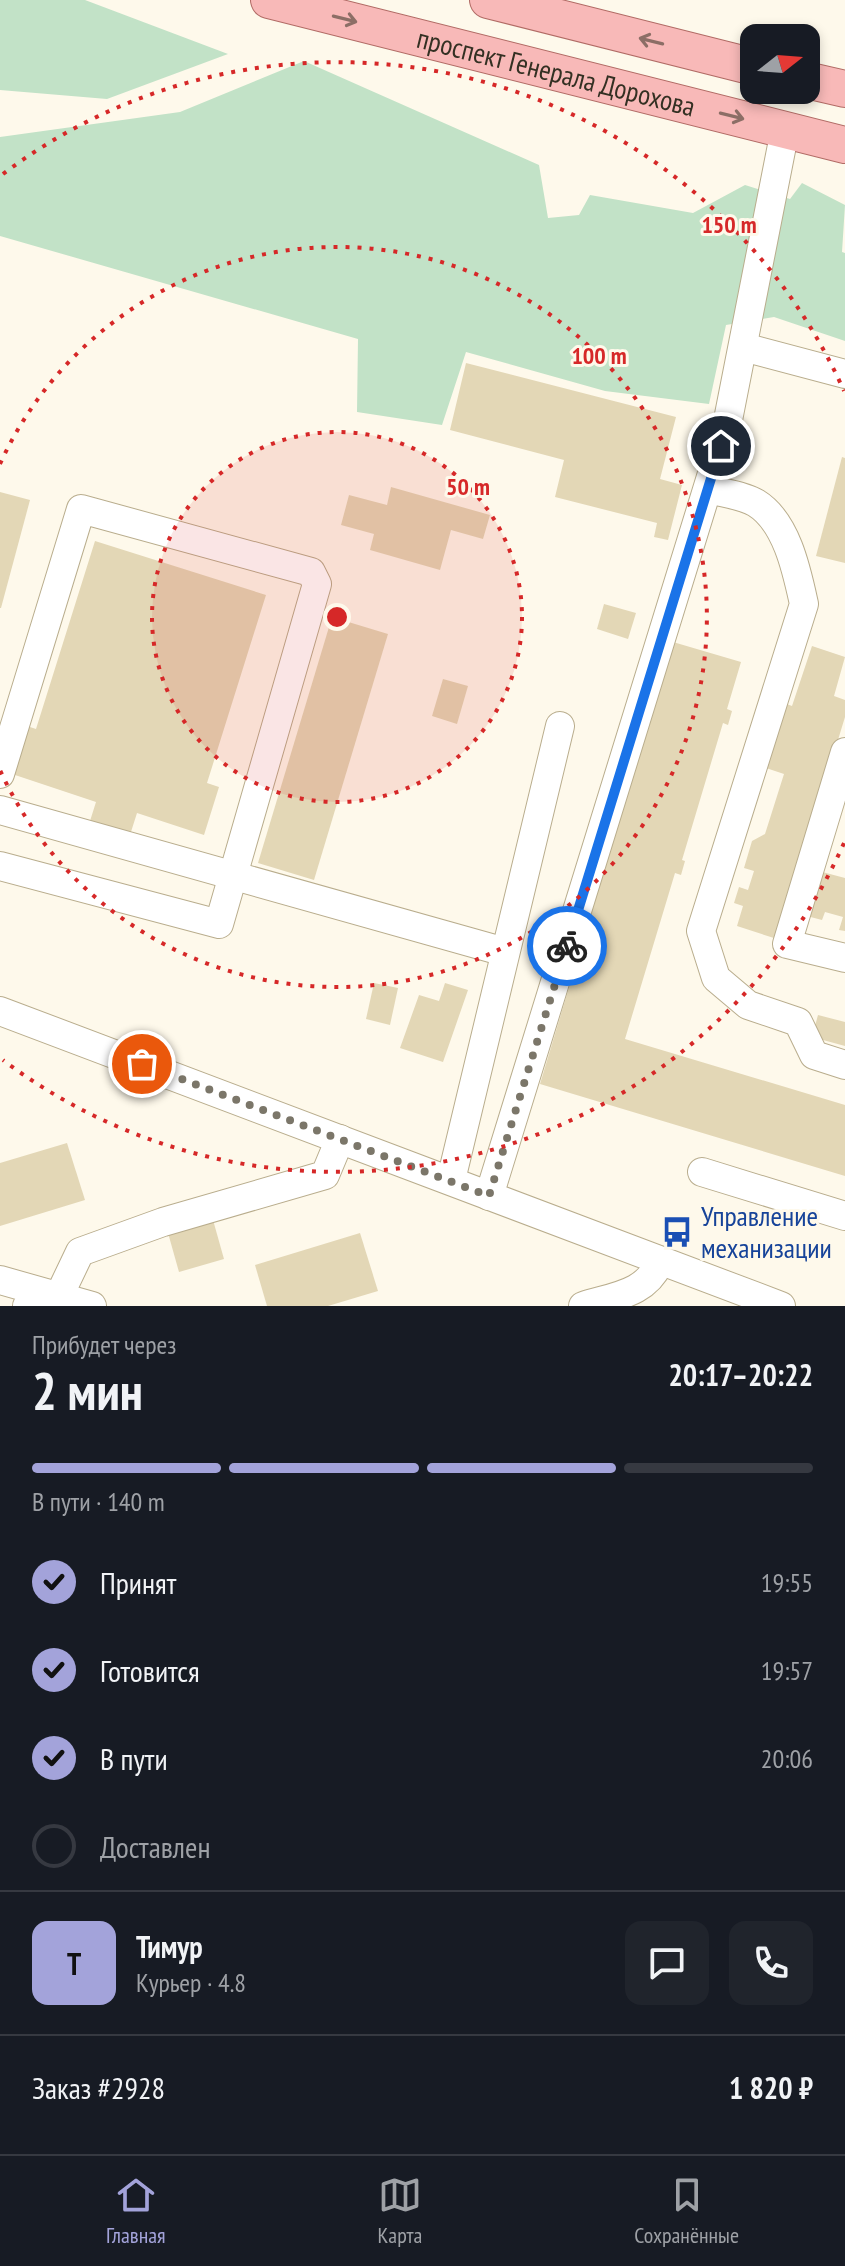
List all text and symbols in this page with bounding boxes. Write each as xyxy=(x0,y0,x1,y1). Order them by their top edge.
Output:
one-way arrow xyxy=(331,12,357,27)
street label: проспект Генерала Дорохова xyxy=(413,19,699,125)
north arrow xyxy=(740,24,820,104)
map controls xyxy=(740,24,820,104)
one-way arrow xyxy=(639,32,665,47)
one-way arrow xyxy=(719,110,745,125)
text: 150 m xyxy=(701,209,757,240)
text: 100 m xyxy=(571,340,627,371)
pin xyxy=(687,412,755,480)
icon: home xyxy=(699,424,743,468)
text: 50 m xyxy=(446,471,490,502)
centre of rings xyxy=(323,603,351,631)
courier xyxy=(527,906,607,986)
icon: bike xyxy=(545,924,589,968)
pin xyxy=(108,1030,176,1098)
icon: bag xyxy=(120,1042,164,1086)
place label: Управление механизации xyxy=(701,1197,832,1266)
bus stop icon: Управление механизации xyxy=(660,1215,694,1249)
text: Прибудет через xyxy=(32,1328,176,1361)
text: 20:17–20:22 xyxy=(669,1355,813,1394)
text: 2 мин xyxy=(32,1357,143,1424)
text: В пути · 140 m xyxy=(32,1485,165,1518)
icon: check xyxy=(32,1560,76,1604)
text: Принят xyxy=(100,1563,176,1602)
text: 19:55 xyxy=(761,1566,813,1599)
icon: check xyxy=(32,1648,76,1692)
text: Готовится xyxy=(100,1651,200,1690)
text: 19:57 xyxy=(761,1654,813,1687)
icon: check xyxy=(32,1736,76,1780)
text: В пути xyxy=(100,1739,168,1778)
text: 20:06 xyxy=(761,1742,813,1775)
text: Доставлен xyxy=(100,1827,210,1866)
button: chat xyxy=(625,1921,709,2005)
button: phone xyxy=(729,1921,813,2005)
text: Тимур xyxy=(136,1927,203,1966)
text: Т xyxy=(67,1944,81,1983)
text: Курьер · 4.8 xyxy=(136,1966,246,1999)
text: Заказ #2928 xyxy=(32,2068,165,2107)
text: 1 820 ₽ xyxy=(729,2068,813,2107)
tab: Главная xyxy=(106,2173,166,2249)
tab: Карта xyxy=(378,2173,422,2249)
tab: Сохранённые xyxy=(634,2173,739,2249)

